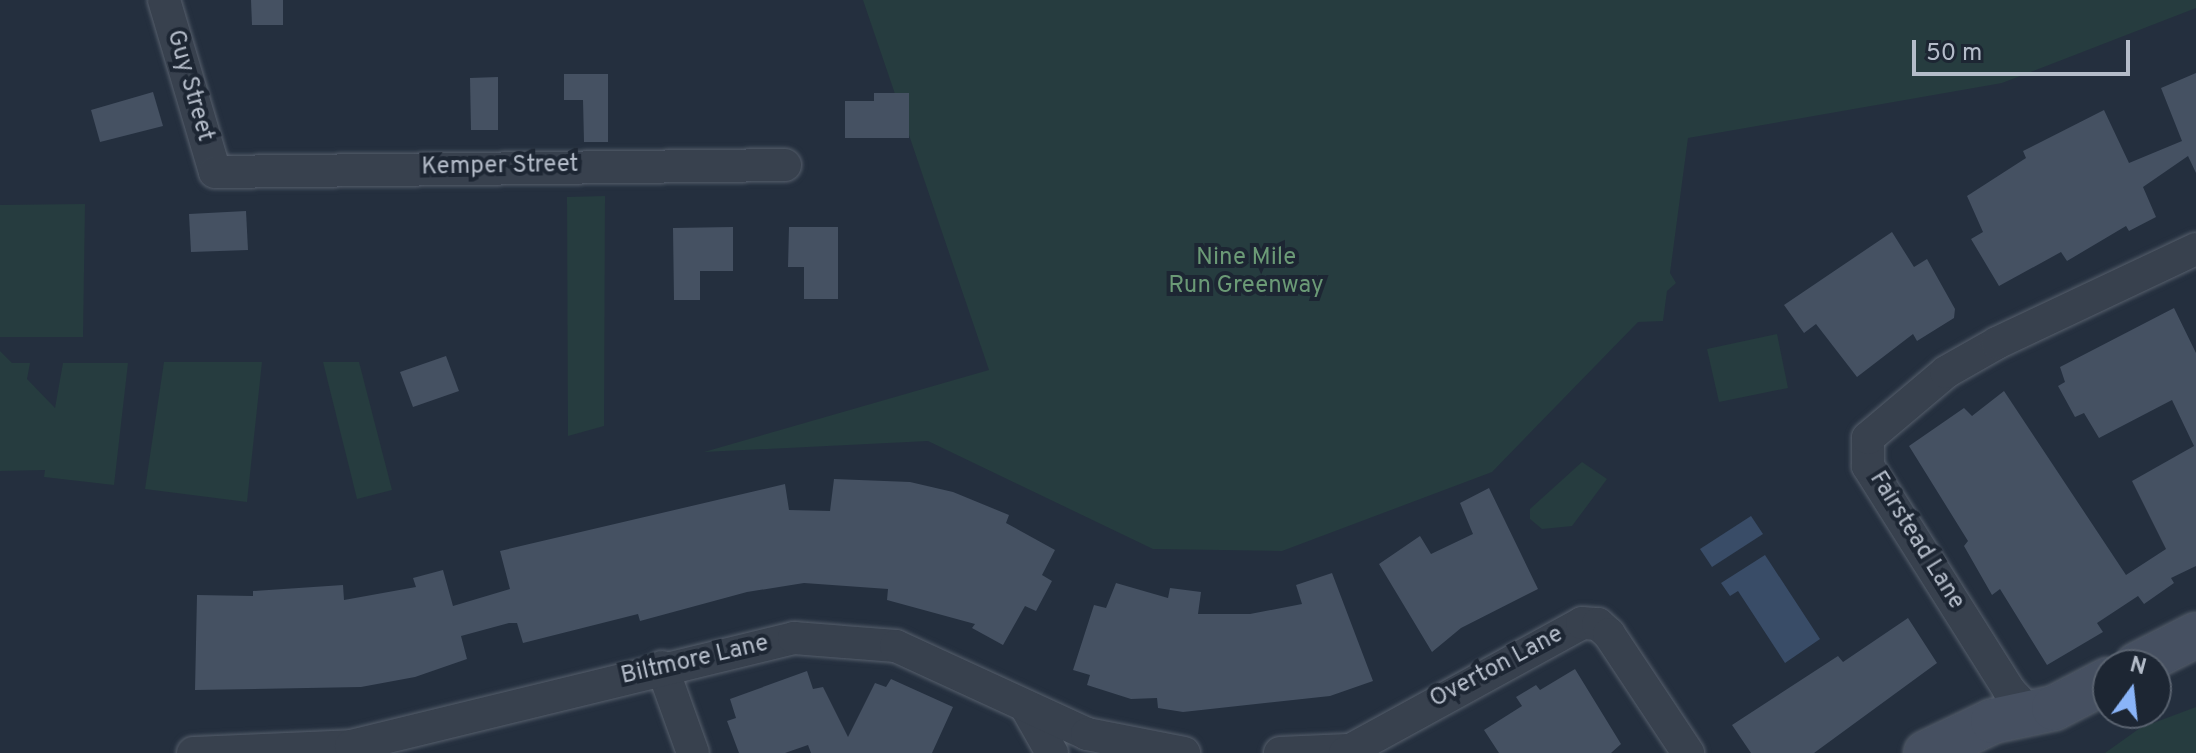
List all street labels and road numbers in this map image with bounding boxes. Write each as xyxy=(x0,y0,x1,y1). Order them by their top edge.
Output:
street label: Guy Street xyxy=(159,27,219,145)
street label: Kemper Street xyxy=(421,151,579,183)
street label: Fairstead Lane xyxy=(1862,467,1970,615)
street label: Overton Lane xyxy=(1425,621,1569,715)
street label: Biltmore Lane xyxy=(618,630,772,692)

